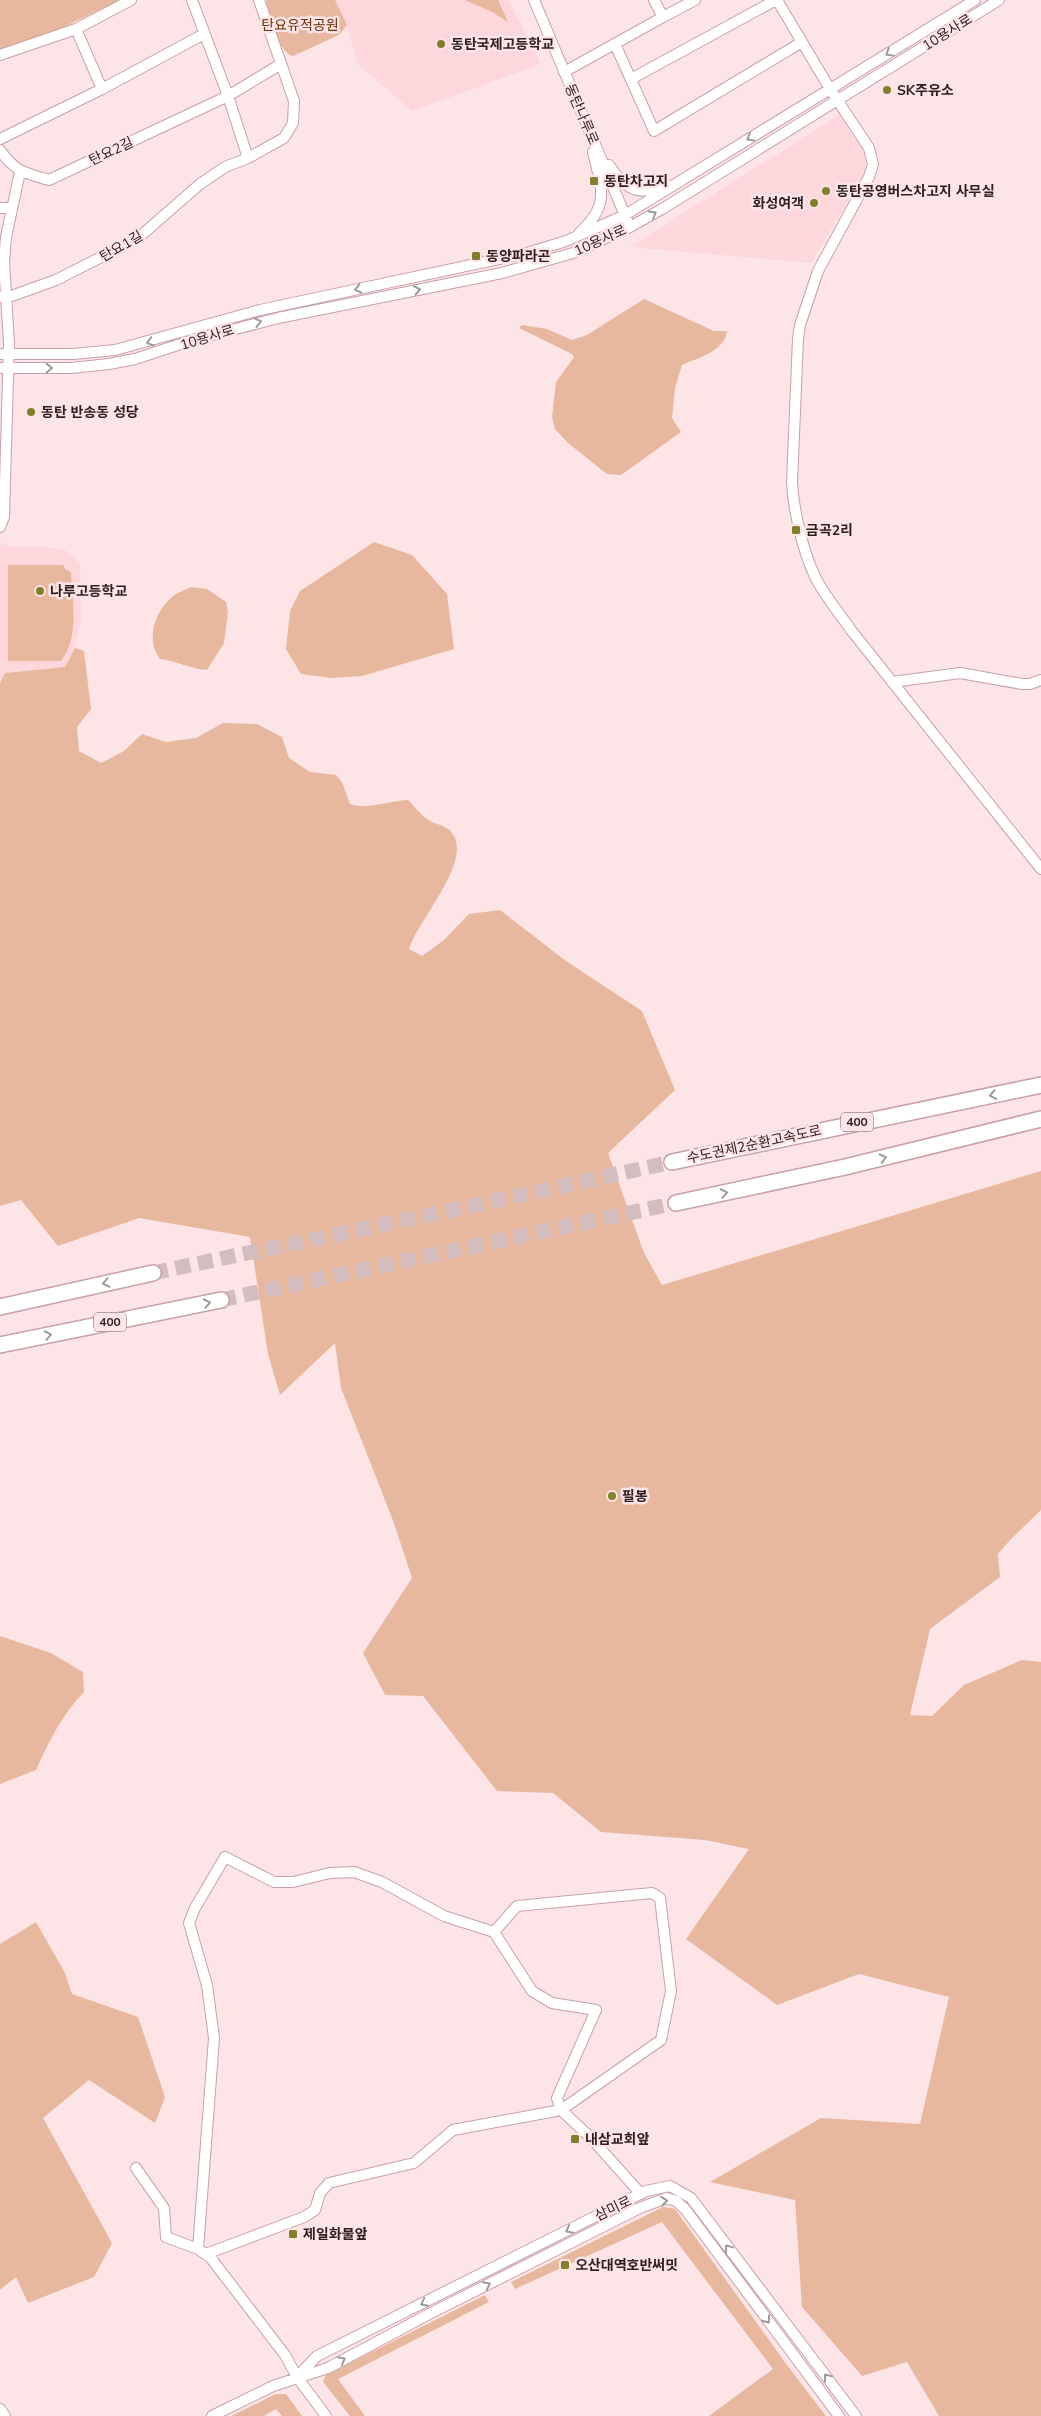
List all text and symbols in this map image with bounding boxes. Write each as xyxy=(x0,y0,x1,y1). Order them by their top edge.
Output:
street label: 10용사로 xyxy=(919,10,976,55)
park label: 탄요유적공원 xyxy=(261,16,339,35)
place label: 동탄국제고등학교 xyxy=(451,35,554,54)
marker: 동탄국제고등학교 xyxy=(435,38,447,50)
one-way arrow xyxy=(885,47,894,57)
street label: 동탄나루로 xyxy=(560,81,603,148)
place label: SK주유소 xyxy=(897,81,954,100)
marker: SK주유소 xyxy=(881,84,893,96)
one-way arrow xyxy=(746,132,755,142)
street label: 탄요2길 xyxy=(86,133,137,170)
place label: 동탄차고지 xyxy=(604,172,668,191)
marker: 동탄차고지 xyxy=(588,175,600,187)
place label: 동탄공영버스차고지 사무실 xyxy=(836,182,994,201)
marker: 동탄공영버스차고지 사무실 xyxy=(820,185,832,197)
place label: 화성여객 xyxy=(752,194,804,213)
marker: 화성여객 xyxy=(808,197,820,209)
one-way arrow xyxy=(648,210,657,220)
street label: 10용사로 xyxy=(571,220,629,260)
street label: 탄요1길 xyxy=(96,226,146,266)
place label: 동양파라곤 xyxy=(486,247,551,266)
marker: 동양파라곤 xyxy=(470,250,482,262)
one-way arrow xyxy=(354,283,362,294)
one-way arrow xyxy=(412,285,421,296)
one-way arrow xyxy=(253,318,261,328)
street label: 10용사로 xyxy=(178,320,237,355)
one-way arrow xyxy=(145,336,154,347)
one-way arrow xyxy=(45,363,53,373)
place label: 동탄 반송동 성당 xyxy=(41,403,139,422)
marker: 동탄 반송동 성당 xyxy=(25,406,37,418)
place label: 금곡2리 xyxy=(806,521,853,540)
marker: 금곡2리 xyxy=(790,524,802,536)
place label: 나루고등학교 xyxy=(50,582,127,601)
marker: 나루고등학교 xyxy=(34,585,46,597)
one-way arrow xyxy=(989,1089,998,1099)
road number: 400 xyxy=(841,1112,873,1132)
street label: 수도권제2순환고속도로 xyxy=(685,1121,823,1168)
one-way arrow xyxy=(878,1153,887,1164)
one-way arrow xyxy=(719,1188,728,1199)
one-way arrow xyxy=(101,1277,110,1288)
one-way arrow xyxy=(202,1298,211,1308)
road number: 400 xyxy=(94,1312,126,1331)
one-way arrow xyxy=(43,1331,52,1341)
place label: 필봉 xyxy=(622,1487,648,1506)
marker: 필봉 xyxy=(606,1490,618,1502)
place label: 내삼교회앞 xyxy=(585,2130,650,2149)
marker: 내삼교회앞 xyxy=(569,2133,581,2145)
street label: 삼미로 xyxy=(592,2191,635,2225)
one-way arrow xyxy=(661,2196,669,2207)
one-way arrow xyxy=(565,2224,574,2234)
place label: 제일화물앞 xyxy=(303,2225,368,2244)
marker: 제일화물앞 xyxy=(287,2228,299,2240)
one-way arrow xyxy=(726,2245,734,2254)
place label: 오산대역호반써밋 xyxy=(575,2256,678,2275)
marker: 오산대역호반써밋 xyxy=(559,2259,571,2271)
one-way arrow xyxy=(481,2281,490,2291)
one-way arrow xyxy=(420,2297,429,2307)
one-way arrow xyxy=(762,2314,770,2323)
one-way arrow xyxy=(337,2356,346,2366)
one-way arrow xyxy=(824,2373,833,2383)

